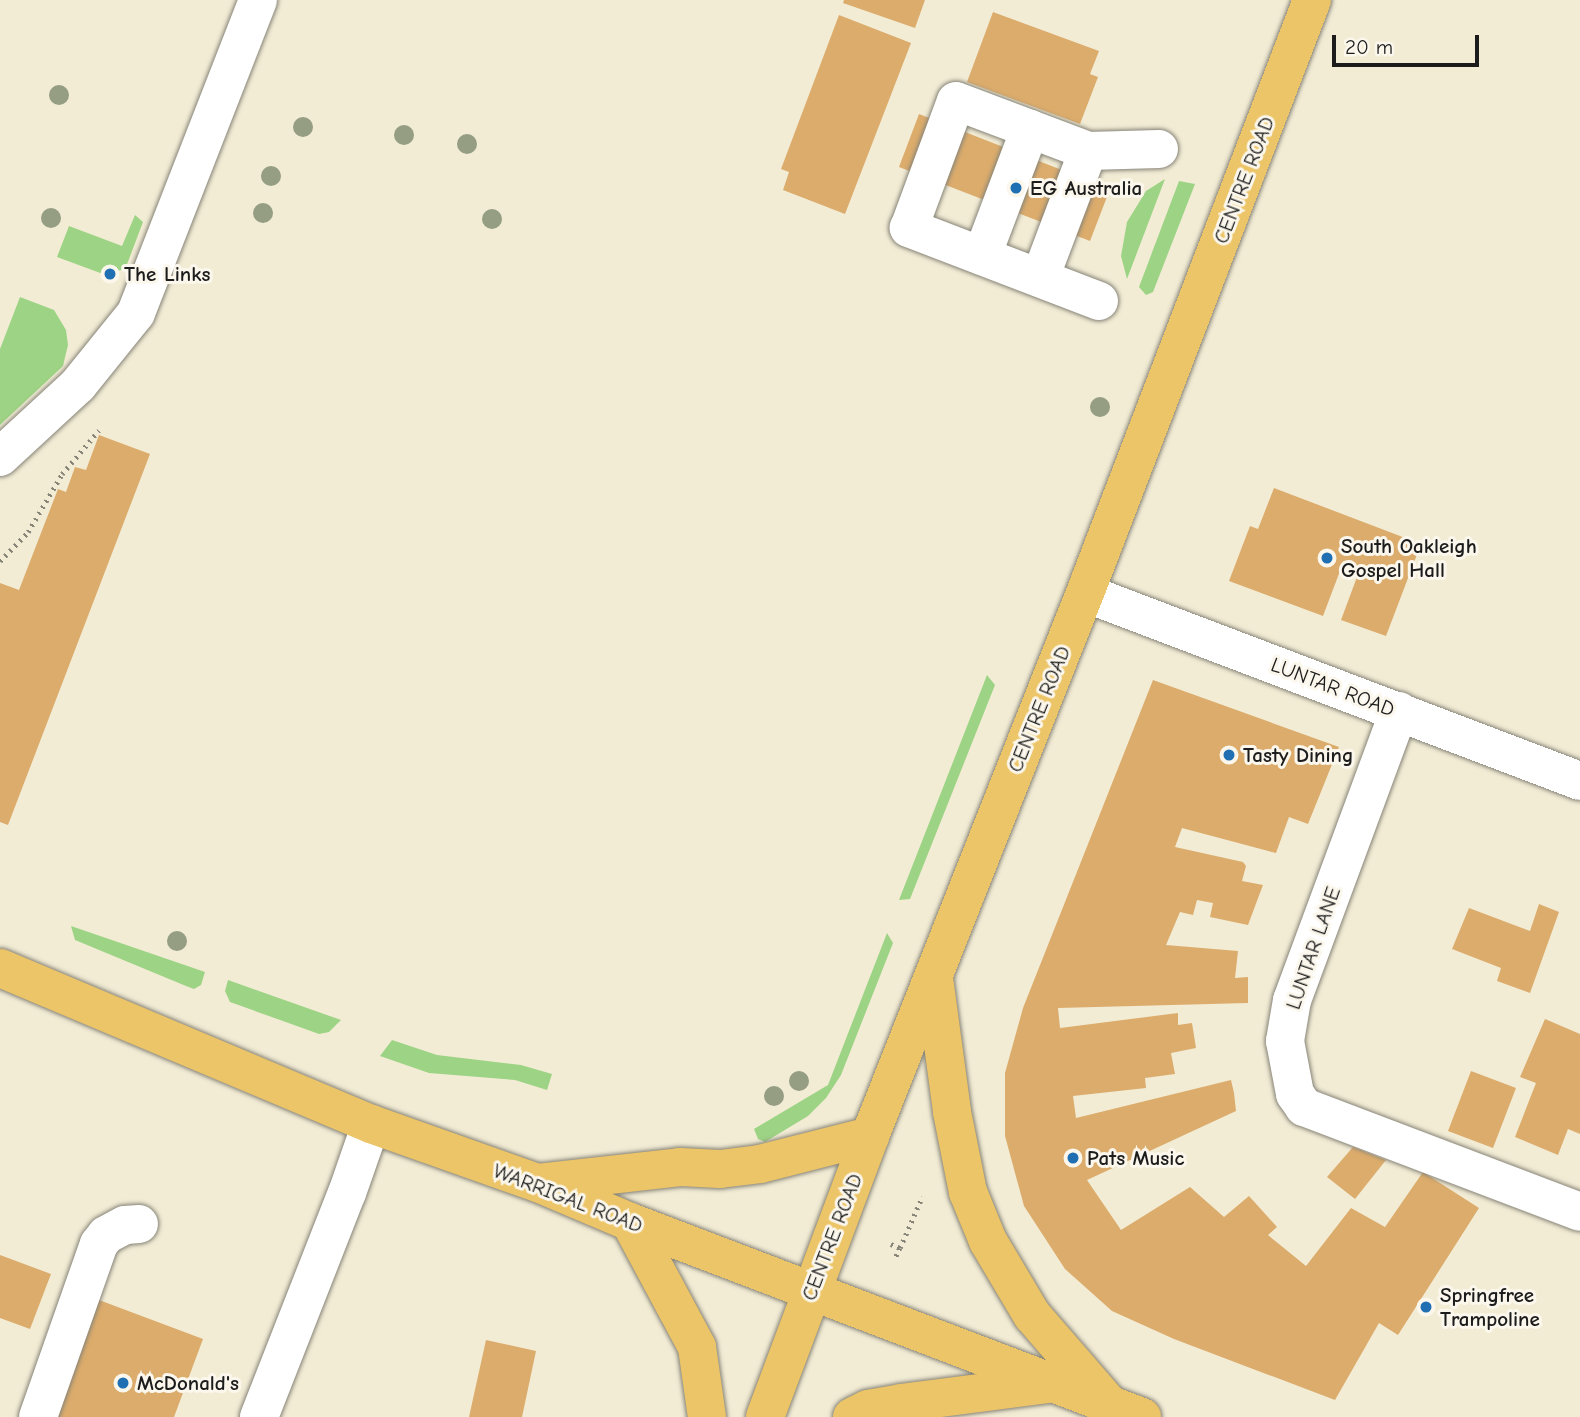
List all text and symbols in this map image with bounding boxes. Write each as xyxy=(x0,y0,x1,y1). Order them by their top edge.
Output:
scale bar xyxy=(1335,21,1482,65)
text: 20 m xyxy=(1345,35,1393,59)
street label: CENTRE ROAD xyxy=(1208,113,1280,247)
place label: EG Australia xyxy=(1030,175,1142,201)
marker: EG Australia xyxy=(1008,180,1024,196)
place label: The Links xyxy=(124,261,210,287)
marker: The Links xyxy=(102,266,118,282)
place label: South Oakleigh Gospel Hall xyxy=(1341,533,1477,583)
marker: South Oakleigh Gospel Hall xyxy=(1319,550,1335,566)
street label: CENTRE ROAD xyxy=(1002,642,1076,776)
street label: LUNTAR ROAD xyxy=(1268,652,1398,722)
place label: Tasty Dining xyxy=(1243,742,1354,768)
marker: Tasty Dining xyxy=(1221,747,1237,763)
street label: LUNTAR LANE xyxy=(1280,883,1346,1013)
place label: Pats Music xyxy=(1087,1145,1184,1171)
marker: Pats Music xyxy=(1065,1150,1081,1166)
street label: WARRIGAL ROAD xyxy=(490,1158,646,1238)
street label: CENTRE ROAD xyxy=(796,1170,868,1304)
place label: Springfree Trampoline xyxy=(1440,1282,1540,1332)
marker: Springfree Trampoline xyxy=(1418,1299,1434,1315)
place label: McDonald's xyxy=(137,1370,239,1396)
marker: McDonald's xyxy=(115,1375,131,1391)

